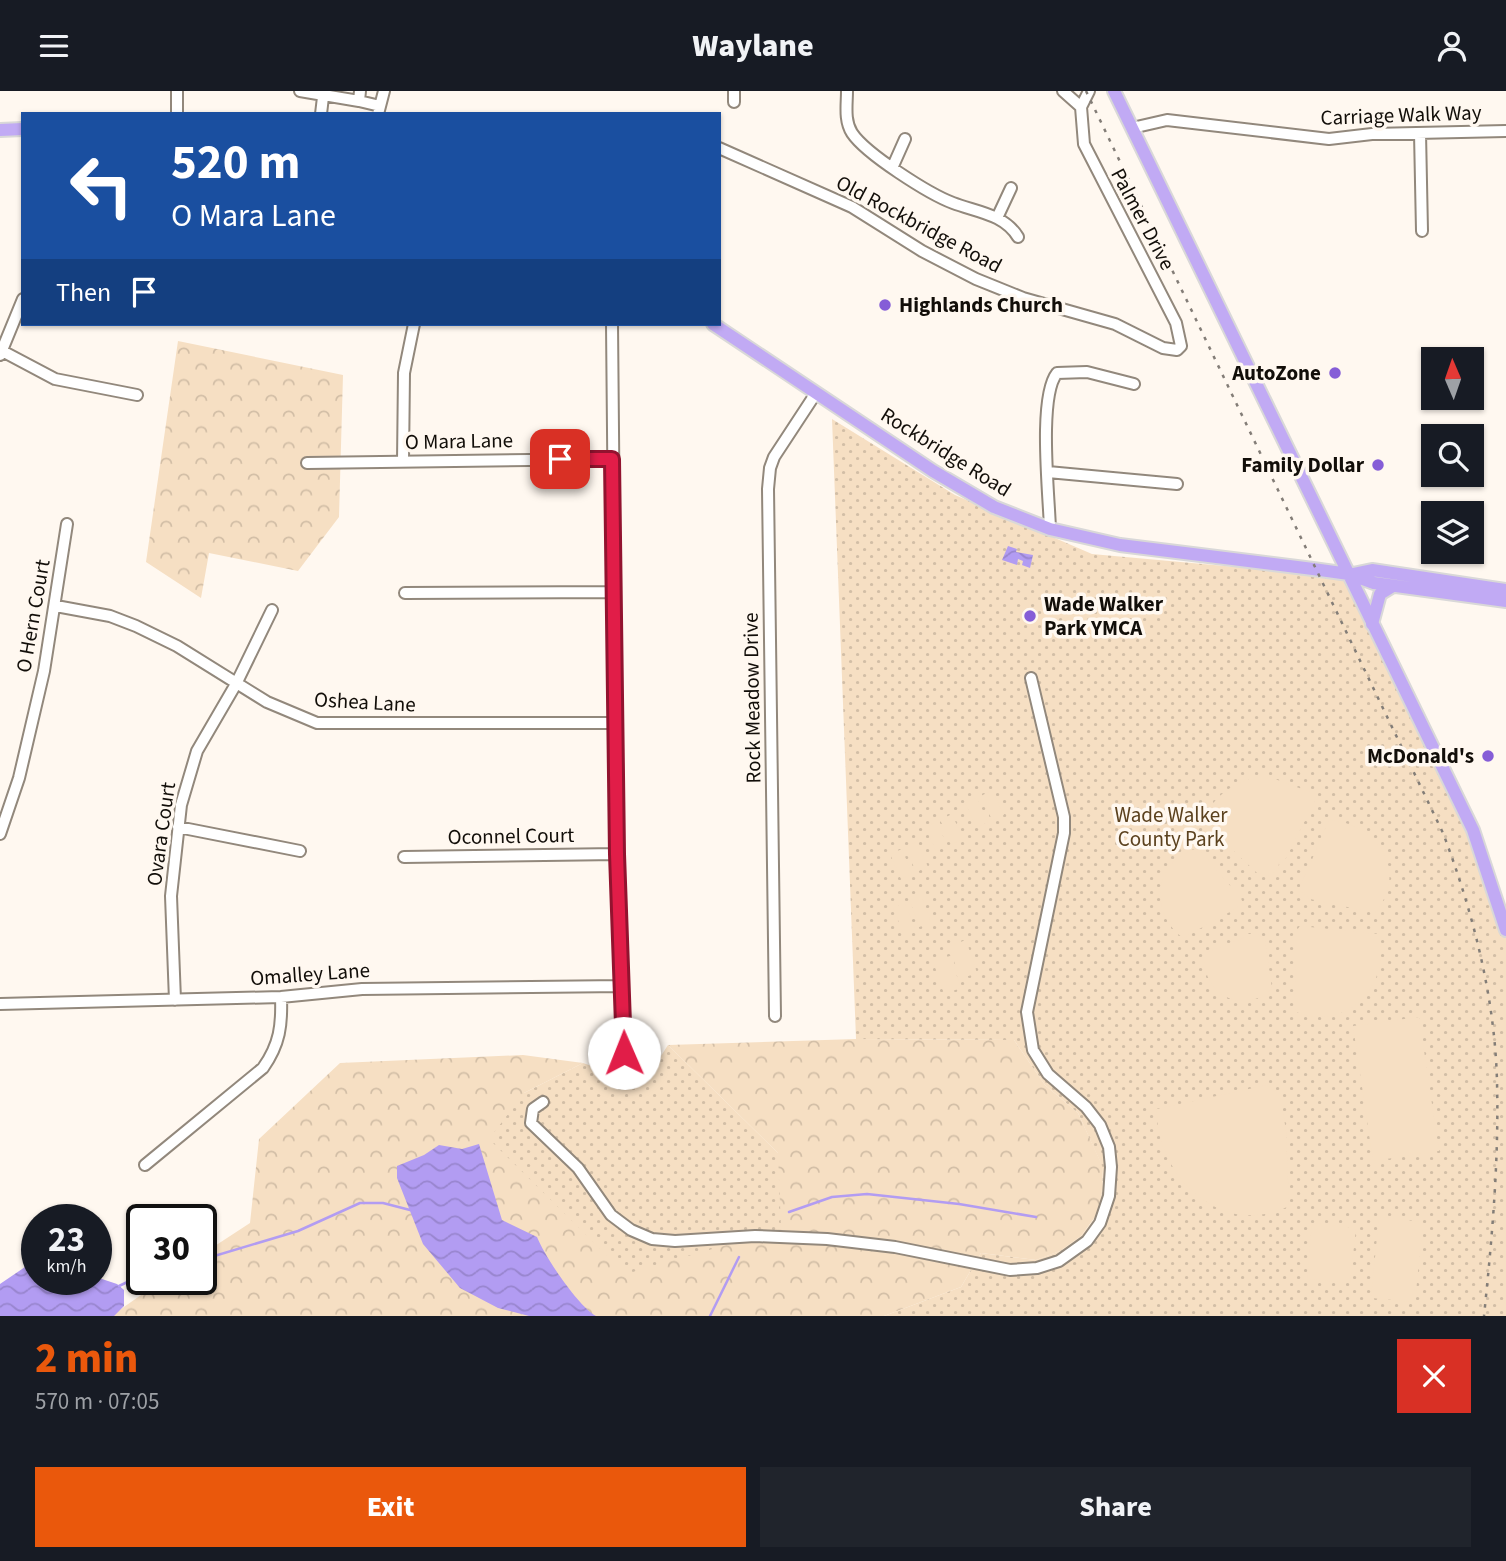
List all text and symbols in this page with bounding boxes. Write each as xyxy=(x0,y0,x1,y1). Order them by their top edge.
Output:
text: Waylane xyxy=(692,23,814,69)
icon: menu xyxy=(35,27,73,65)
icon: person xyxy=(1433,27,1471,65)
street label: Carriage Walk Way xyxy=(1320,97,1482,133)
text: 520 m xyxy=(171,128,300,198)
icon: left xyxy=(56,140,147,231)
street label: Palmer Drive xyxy=(1104,163,1182,275)
street label: Old Rockbridge Road xyxy=(831,168,1007,280)
text: O Mara Lane xyxy=(171,193,336,239)
icon: arrive xyxy=(125,273,163,311)
text: Then xyxy=(56,274,111,311)
place label: Highlands Church xyxy=(899,290,1063,320)
marker: Highlands Church xyxy=(877,297,893,313)
north arrow xyxy=(1421,347,1484,409)
map controls xyxy=(1421,347,1484,564)
place label: AutoZone xyxy=(1231,358,1321,388)
marker: AutoZone xyxy=(1327,365,1343,381)
street label: Rockbridge Road xyxy=(875,400,1017,504)
button: search xyxy=(1421,424,1484,487)
street label: O Mara Lane xyxy=(405,425,513,457)
pin xyxy=(530,429,590,489)
icon: arrive xyxy=(541,440,579,478)
place label: Family Dollar xyxy=(1241,450,1365,480)
marker: Family Dollar xyxy=(1370,457,1386,473)
button: layers xyxy=(1421,501,1484,564)
street label: O Hern Court xyxy=(8,557,58,675)
place label: Wade Walker Park YMCA xyxy=(1044,589,1164,643)
marker: Wade Walker Park YMCA xyxy=(1022,608,1038,624)
street label: Rock Meadow Drive xyxy=(736,612,768,784)
street label: Oshea Lane xyxy=(313,684,417,720)
place label: McDonald's xyxy=(1367,741,1474,771)
marker: McDonald's xyxy=(1480,748,1496,764)
street label: Ovara Court xyxy=(139,780,183,888)
park label: Wade Walker County Park xyxy=(1115,800,1228,854)
street label: Oconnel Court xyxy=(447,820,575,852)
street label: Omalley Lane xyxy=(249,955,371,993)
position arrow xyxy=(587,1016,661,1090)
speed limit sign: 30 xyxy=(126,1204,217,1295)
text: 23 xyxy=(48,1215,85,1265)
text: km/h xyxy=(47,1254,86,1279)
text: 2 min xyxy=(35,1329,138,1389)
button: close xyxy=(1397,1339,1471,1413)
text: 570 m · 07:05 xyxy=(35,1385,159,1418)
button: Exit xyxy=(35,1467,746,1547)
button: Share xyxy=(760,1467,1471,1547)

